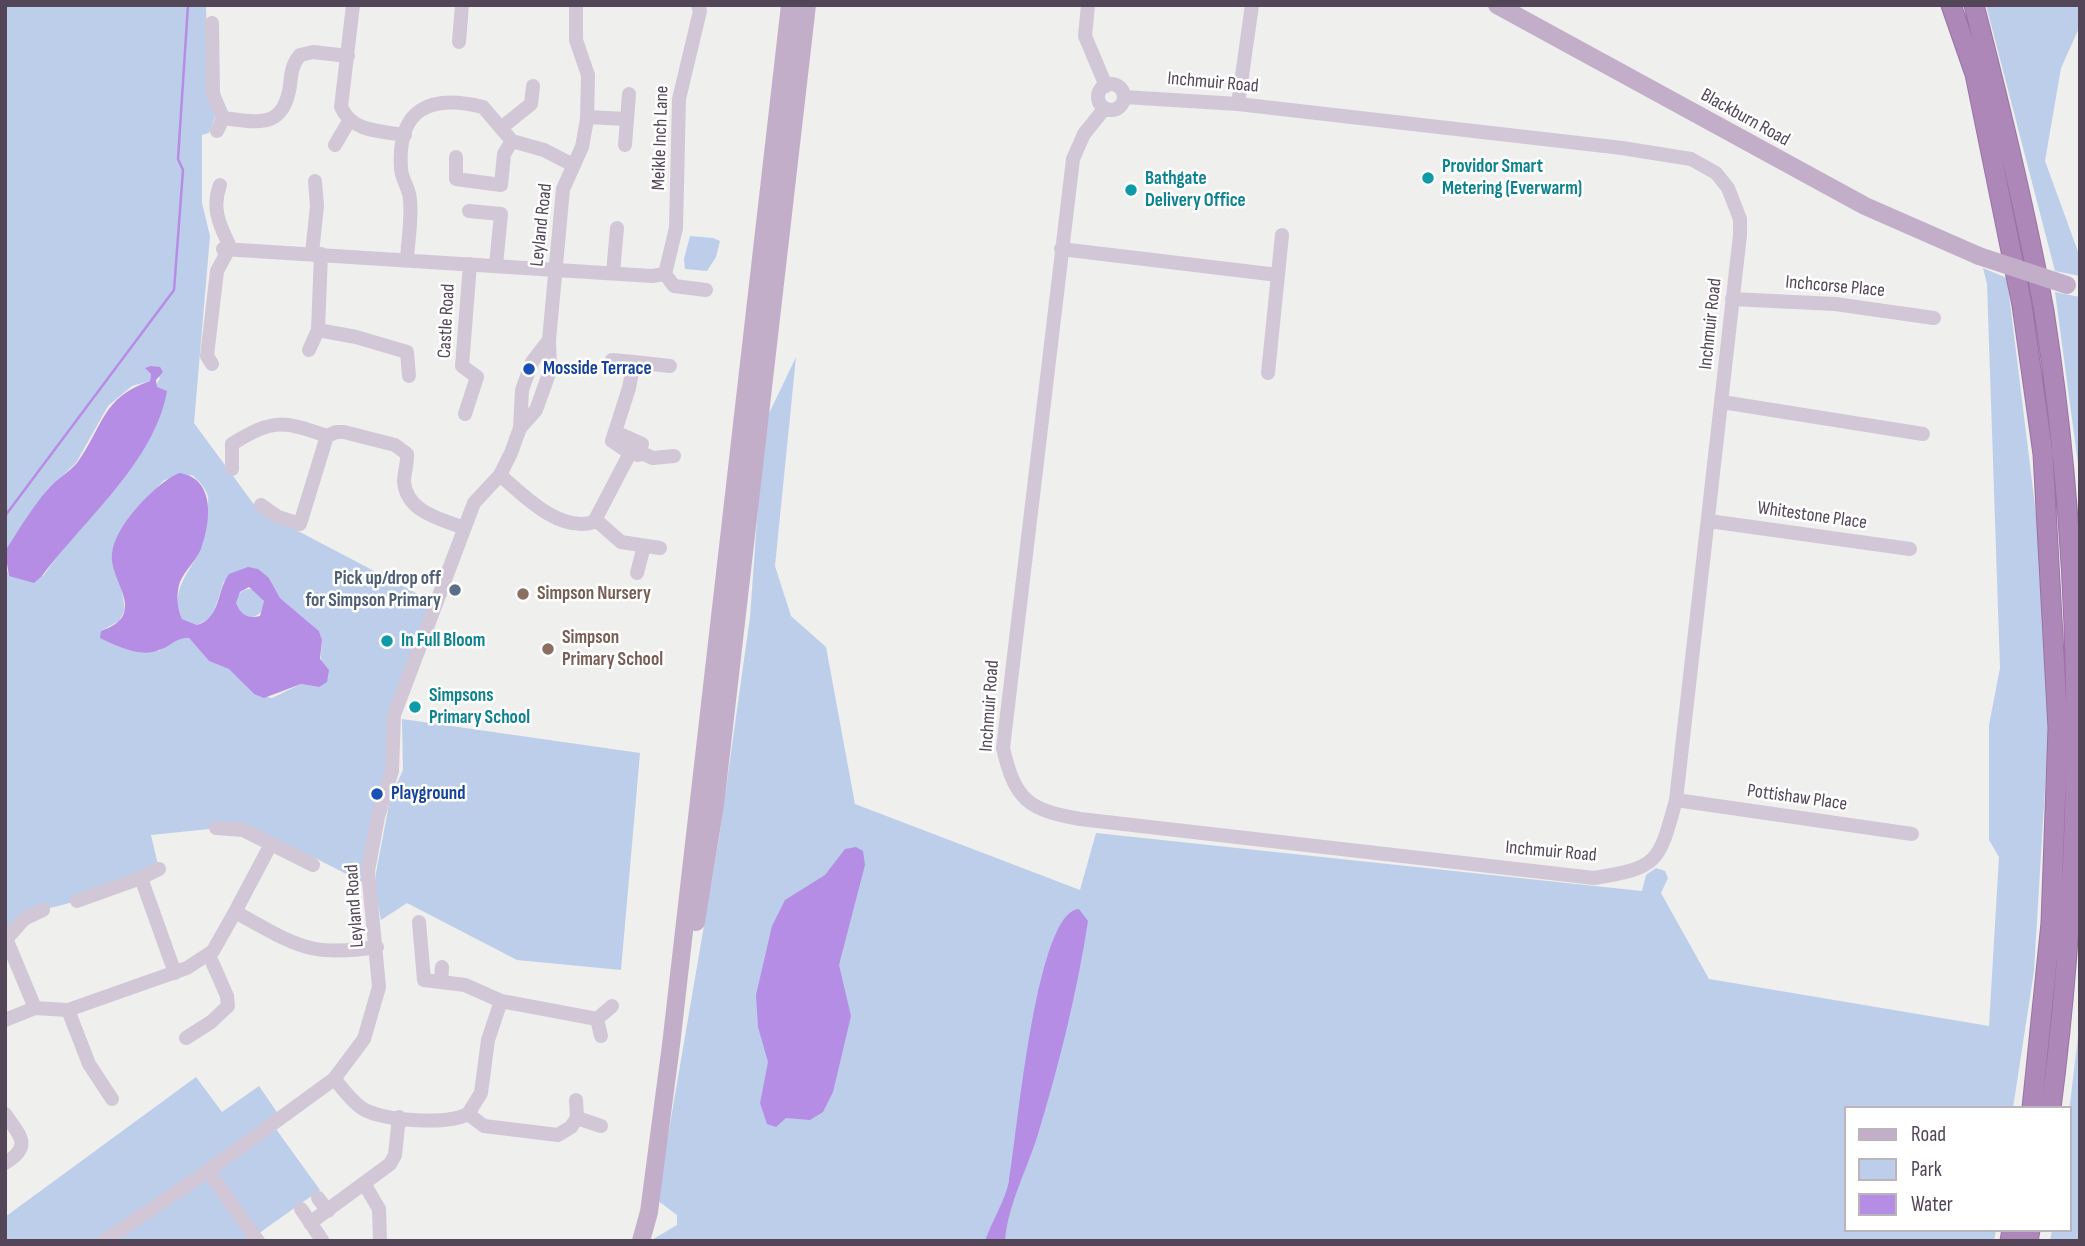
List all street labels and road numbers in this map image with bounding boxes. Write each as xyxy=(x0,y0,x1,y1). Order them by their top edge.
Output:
street label: Inchmuir Road xyxy=(1166,68,1260,98)
street label: Blackburn Road xyxy=(1697,84,1793,152)
street label: Meikle Inch Lane xyxy=(648,85,674,191)
street label: Leyland Road xyxy=(526,182,558,268)
street label: Inchcorse Place xyxy=(1784,271,1886,303)
street label: Inchmuir Road xyxy=(1695,277,1727,371)
street label: Castle Road xyxy=(434,283,460,359)
street label: Whitestone Place xyxy=(1756,497,1868,535)
street label: Inchmuir Road xyxy=(975,660,1005,752)
street label: Pottishaw Place xyxy=(1745,780,1849,816)
street label: Inchmuir Road xyxy=(1504,837,1598,867)
street label: Leyland Road xyxy=(341,864,369,948)

